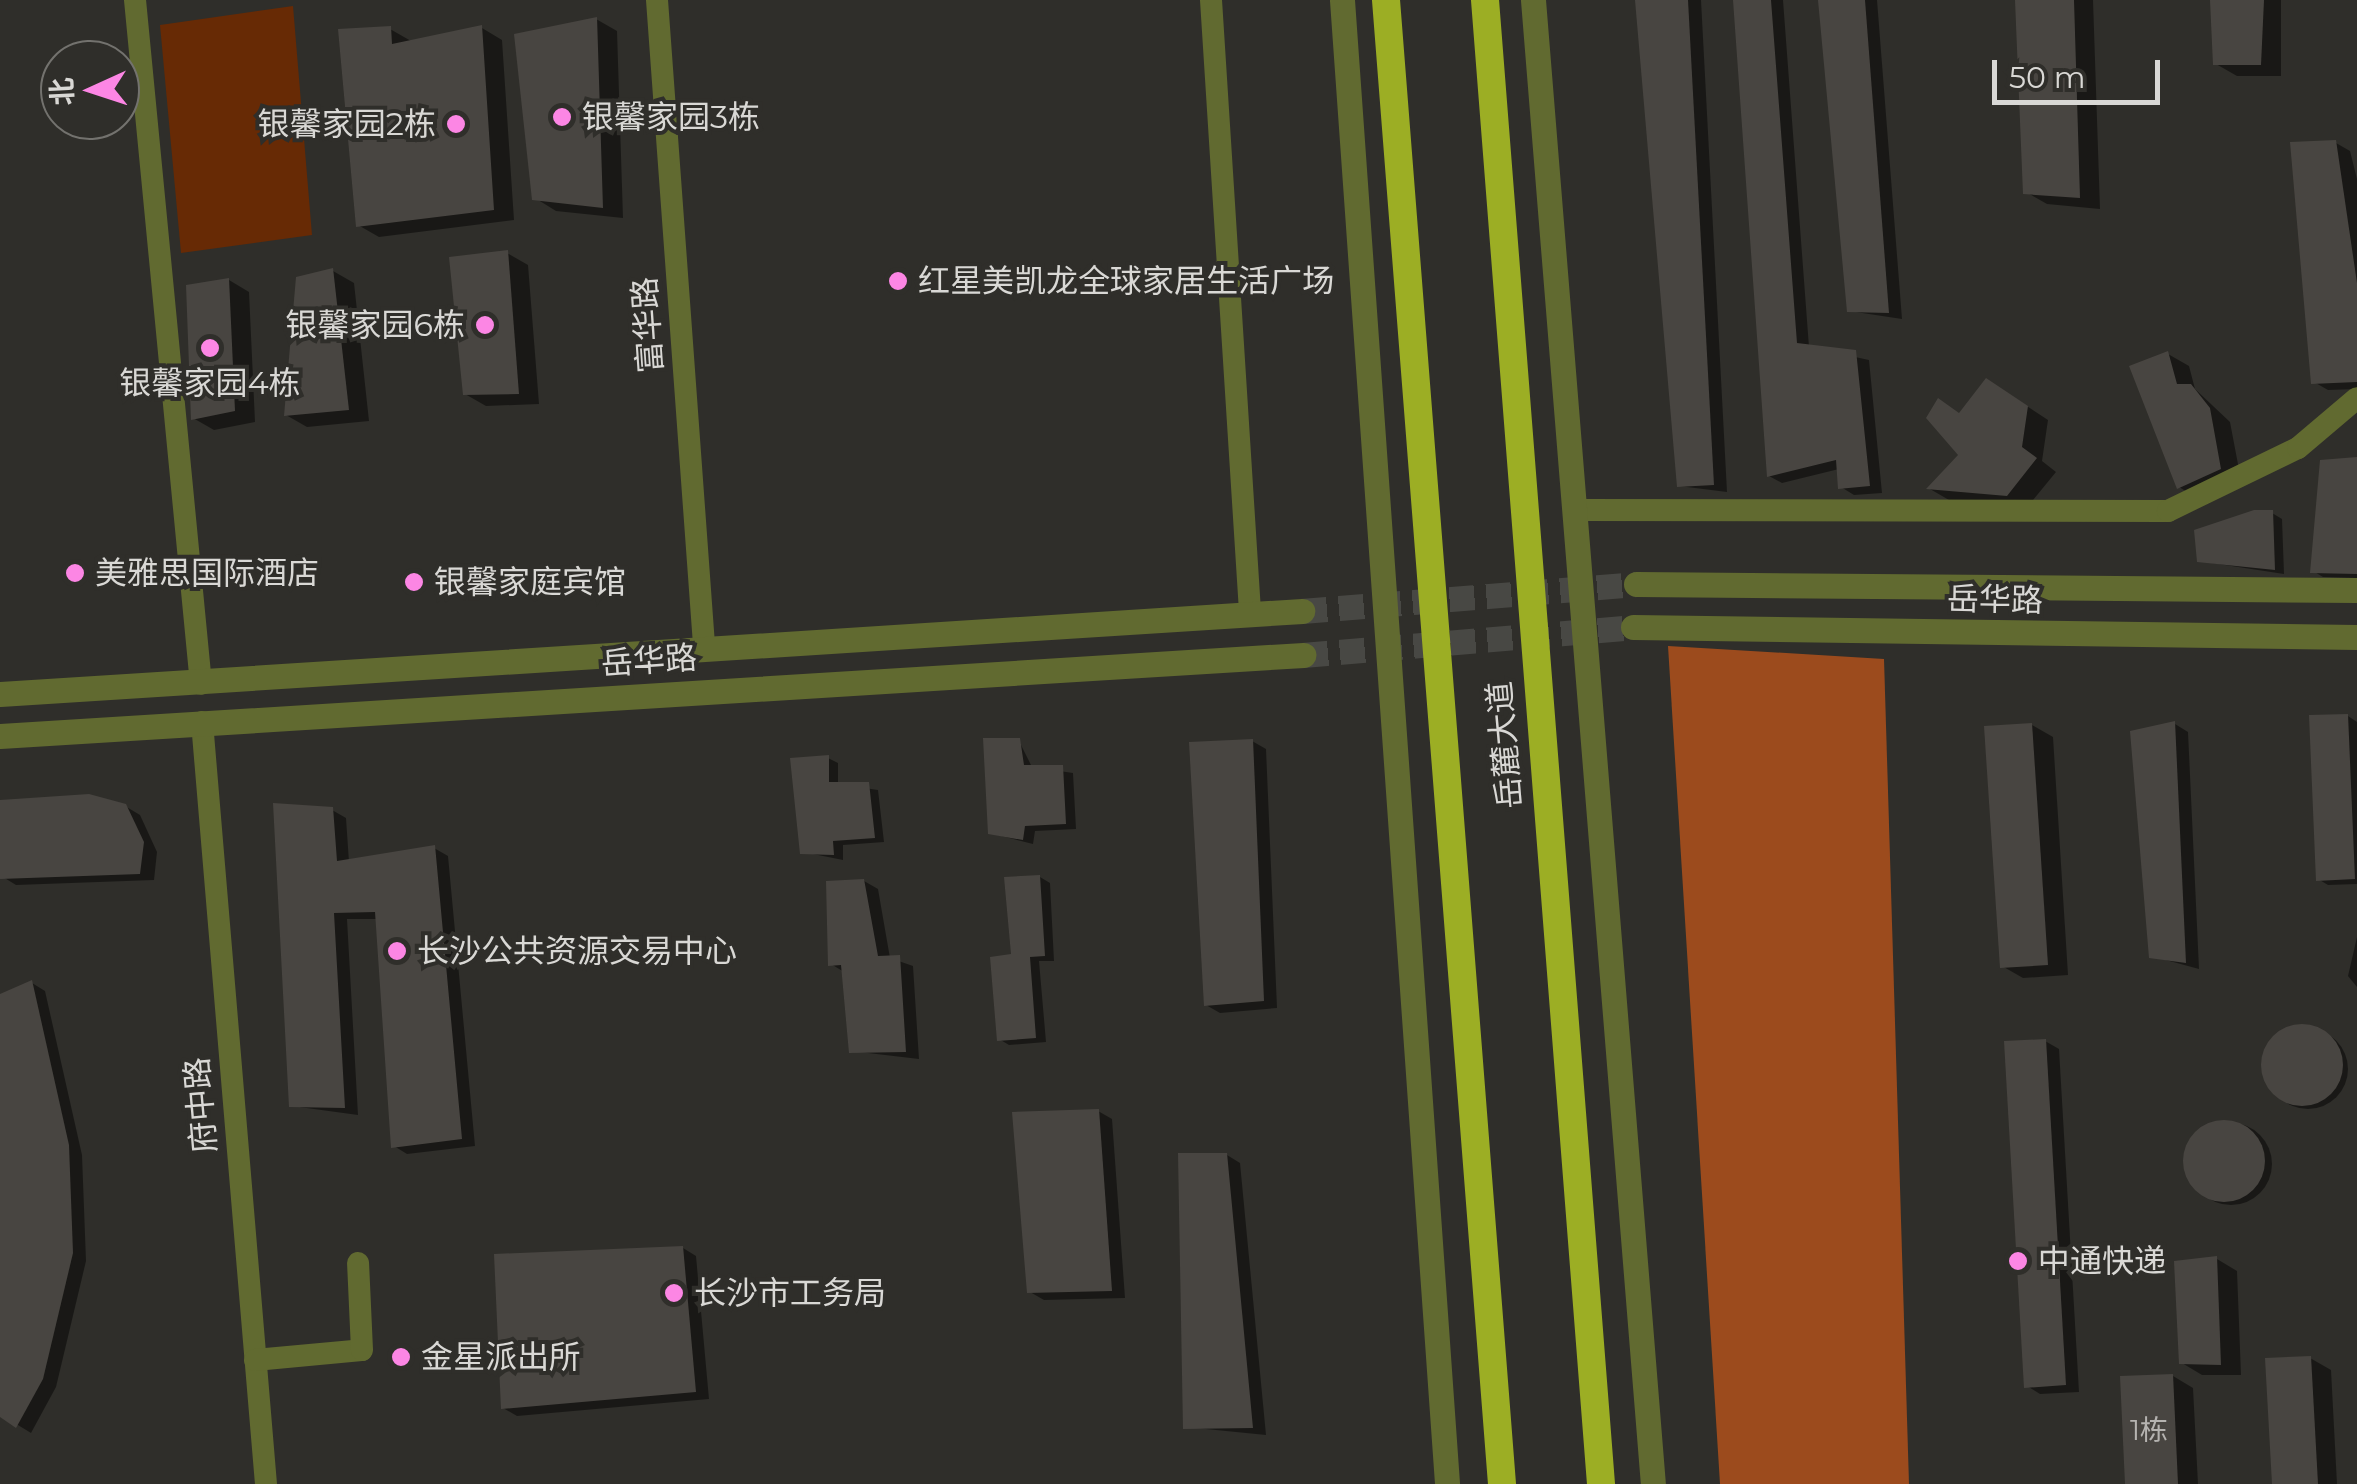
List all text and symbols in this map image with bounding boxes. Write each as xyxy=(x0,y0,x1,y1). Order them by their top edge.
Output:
north arrow xyxy=(40,40,140,140)
scale bar xyxy=(1997,40,2164,102)
text: 50 m xyxy=(2009,59,2086,96)
text: 北 xyxy=(44,77,80,106)
place label: 银馨家园3栋 xyxy=(582,98,760,136)
place label: 银馨家园2栋 xyxy=(258,105,436,143)
marker: 银馨家园3栋 xyxy=(551,106,573,128)
marker: 银馨家园2栋 xyxy=(445,113,467,135)
place label: 红星美凯龙全球家居生活广场 xyxy=(918,262,1334,300)
marker: 红星美凯龙全球家居生活广场 xyxy=(887,270,909,292)
street label: 富华路 xyxy=(625,276,671,374)
place label: 银馨家园6栋 xyxy=(286,306,465,344)
marker: 银馨家园6栋 xyxy=(474,314,496,336)
marker: 银馨家园4栋 xyxy=(199,337,221,359)
place label: 银馨家园4栋 xyxy=(119,364,301,402)
place label: 美雅思国际酒店 xyxy=(95,554,319,592)
marker: 美雅思国际酒店 xyxy=(64,562,86,584)
place label: 银馨家庭宾馆 xyxy=(434,563,626,601)
marker: 银馨家庭宾馆 xyxy=(403,571,425,593)
street label: 岳华路 xyxy=(1947,580,2043,620)
street label: 岳华路 xyxy=(600,638,698,684)
street label: 岳麓大道 xyxy=(1480,680,1530,810)
place label: 长沙公共资源交易中心 xyxy=(417,932,737,970)
marker: 长沙公共资源交易中心 xyxy=(386,940,408,962)
street label: 府中路 xyxy=(178,1056,224,1154)
place label: 中通快递 xyxy=(2038,1242,2166,1280)
marker: 中通快递 xyxy=(2007,1250,2029,1272)
place label: 长沙市工务局 xyxy=(694,1274,886,1312)
marker: 长沙市工务局 xyxy=(663,1282,685,1304)
place label: 金星派出所 xyxy=(421,1338,581,1376)
marker: 金星派出所 xyxy=(390,1346,412,1368)
house number: 1栋 xyxy=(2130,1413,2168,1447)

